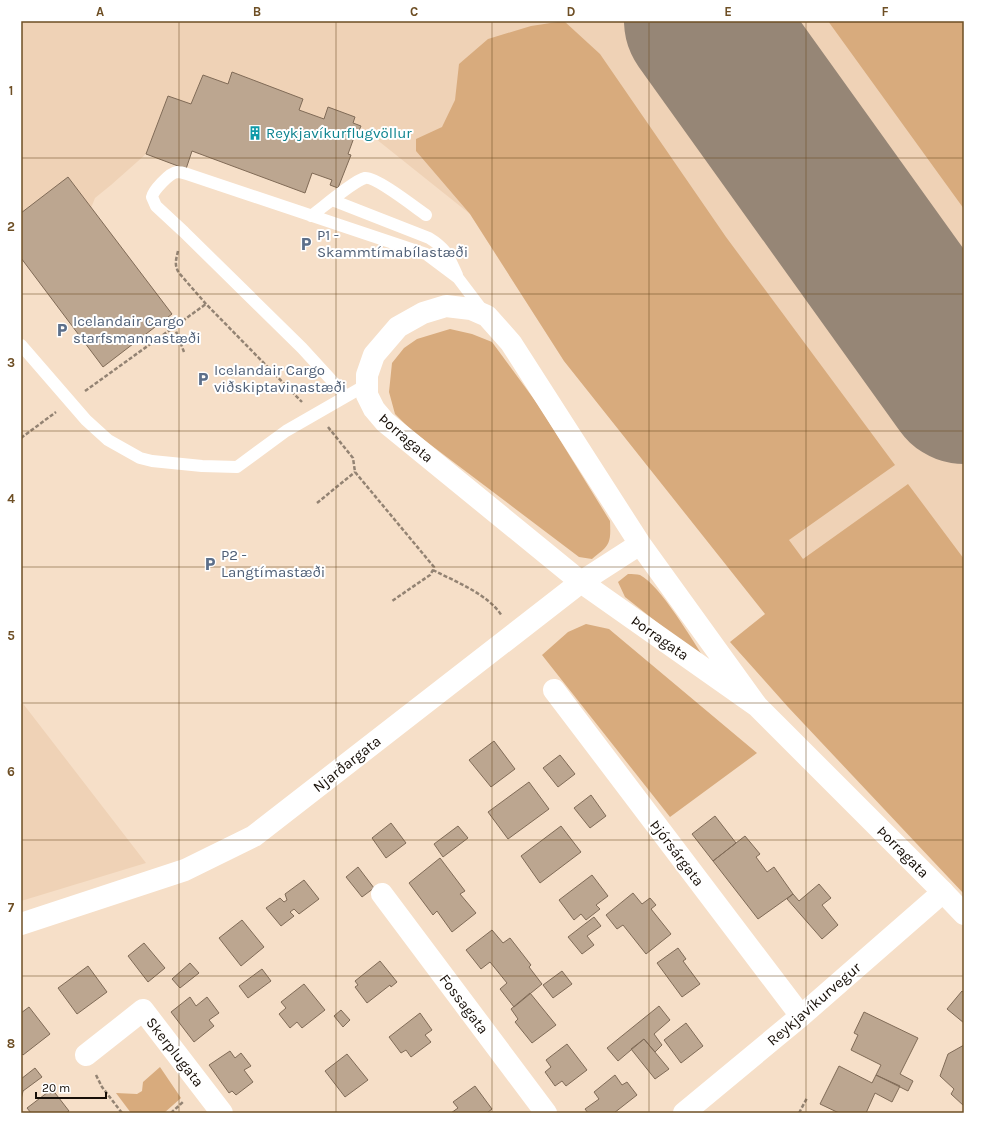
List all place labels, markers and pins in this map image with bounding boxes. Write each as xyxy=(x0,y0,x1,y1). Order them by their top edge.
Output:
place label: Reykjavíkurflugvöllur xyxy=(266,124,412,142)
building icon: Reykjavíkurflugvöllur xyxy=(247,125,263,141)
place label: P1 - Skammtímabílastæði xyxy=(317,226,468,261)
parking icon: P1 - Skammtímabílastæði xyxy=(298,236,314,252)
place label: Icelandair Cargo starfsmannastæði xyxy=(73,312,201,347)
parking icon: Icelandair Cargo starfsmannastæði xyxy=(54,322,70,338)
place label: Icelandair Cargo viðskiptavinastæði xyxy=(214,361,346,396)
parking icon: Icelandair Cargo viðskiptavinastæði xyxy=(195,371,211,387)
place label: P2 - Langtímastæði xyxy=(221,546,325,581)
parking icon: P2 - Langtímastæði xyxy=(202,556,218,572)

